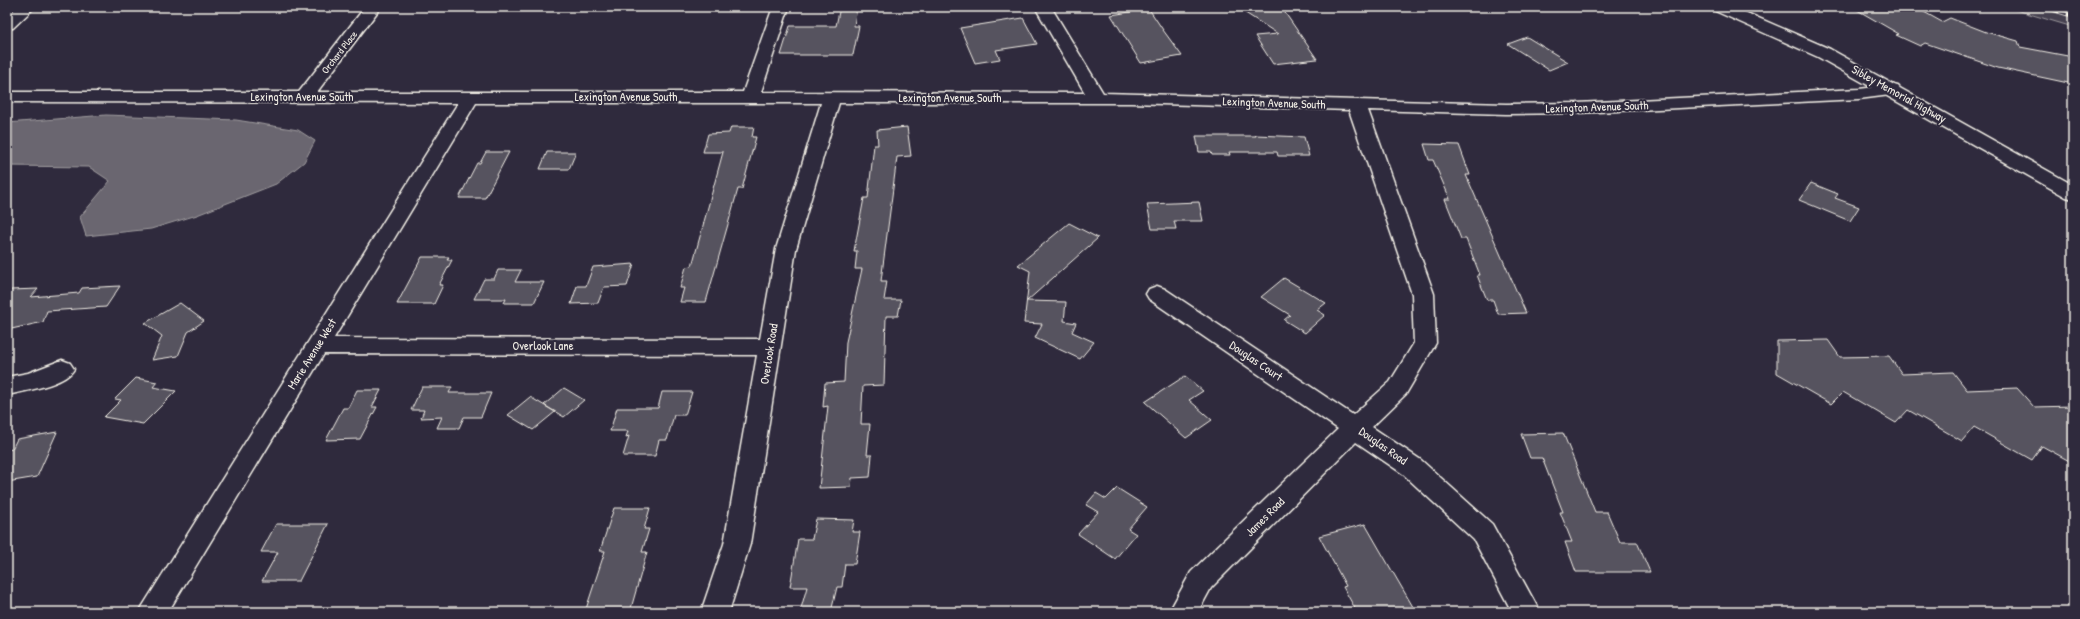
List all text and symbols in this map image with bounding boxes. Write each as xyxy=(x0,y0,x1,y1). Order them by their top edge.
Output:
street label: Orchard Place xyxy=(319,28,360,76)
street label: Sibley Memorial Highway xyxy=(1849,60,1950,127)
street label: Lexington Avenue South xyxy=(251,88,353,105)
street label: Lexington Avenue South xyxy=(575,88,677,105)
street label: Lexington Avenue South xyxy=(899,89,1001,106)
street label: Lexington Avenue South xyxy=(1222,92,1326,113)
street label: Lexington Avenue South xyxy=(1545,96,1649,117)
street label: Marie Avenue West xyxy=(283,314,341,392)
street label: Overlook Road xyxy=(755,322,782,385)
street label: Overlook Lane xyxy=(513,337,574,354)
street label: Douglas Court xyxy=(1226,337,1287,385)
street label: Douglas Road xyxy=(1356,423,1411,469)
street label: James Road xyxy=(1241,493,1288,540)

